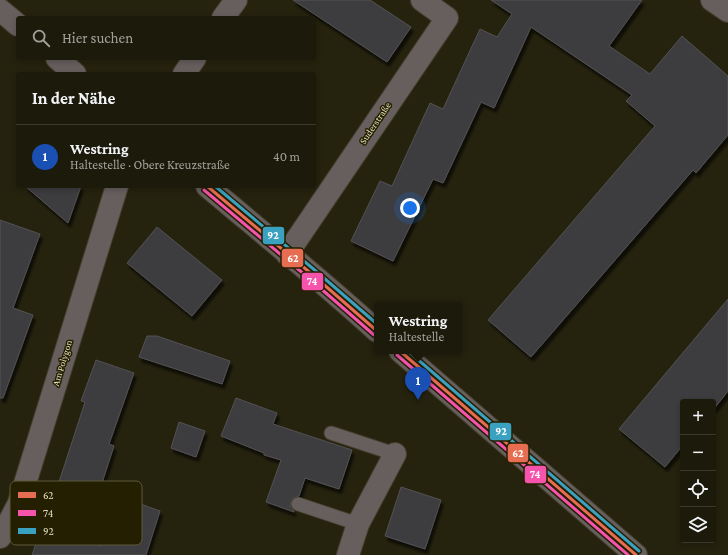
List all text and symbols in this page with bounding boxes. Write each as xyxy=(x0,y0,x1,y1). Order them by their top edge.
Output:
search box xyxy=(16,16,316,60)
icon: search xyxy=(30,27,52,49)
text: Hier suchen xyxy=(62,30,133,46)
text: In der Nähe xyxy=(32,89,115,108)
street label: Suderstraße xyxy=(357,99,393,146)
text: Westring xyxy=(70,141,129,157)
text: 1 xyxy=(43,149,47,164)
text: 40 m xyxy=(273,149,300,164)
text: Haltestelle · Obere Kreuzstraße xyxy=(70,157,230,172)
your location xyxy=(400,198,420,218)
line badge: 92 xyxy=(262,226,285,245)
text: 92 xyxy=(267,229,279,241)
line badge: 62 xyxy=(281,248,304,268)
text: 62 xyxy=(287,252,299,264)
line badge: 74 xyxy=(301,272,324,291)
text: 74 xyxy=(307,275,317,287)
popup xyxy=(374,302,462,354)
text: Westring xyxy=(389,313,447,329)
text: Haltestelle xyxy=(389,329,444,344)
street label: Am Polygon xyxy=(50,338,74,387)
pin: 1 xyxy=(405,367,431,400)
map controls xyxy=(680,399,716,543)
button: + xyxy=(680,399,716,435)
line badge: 92 xyxy=(489,422,512,441)
text: 92 xyxy=(495,425,507,437)
button: − xyxy=(680,435,716,471)
line badge: 62 xyxy=(507,443,529,463)
text: 62 xyxy=(512,447,524,459)
line badge: 74 xyxy=(524,465,547,484)
text: 74 xyxy=(530,468,540,480)
button: locate xyxy=(680,471,716,507)
legend xyxy=(10,481,142,545)
text: 62 xyxy=(43,489,54,501)
text: 74 xyxy=(43,507,54,519)
button: layers xyxy=(680,507,716,543)
text: 92 xyxy=(43,525,54,537)

